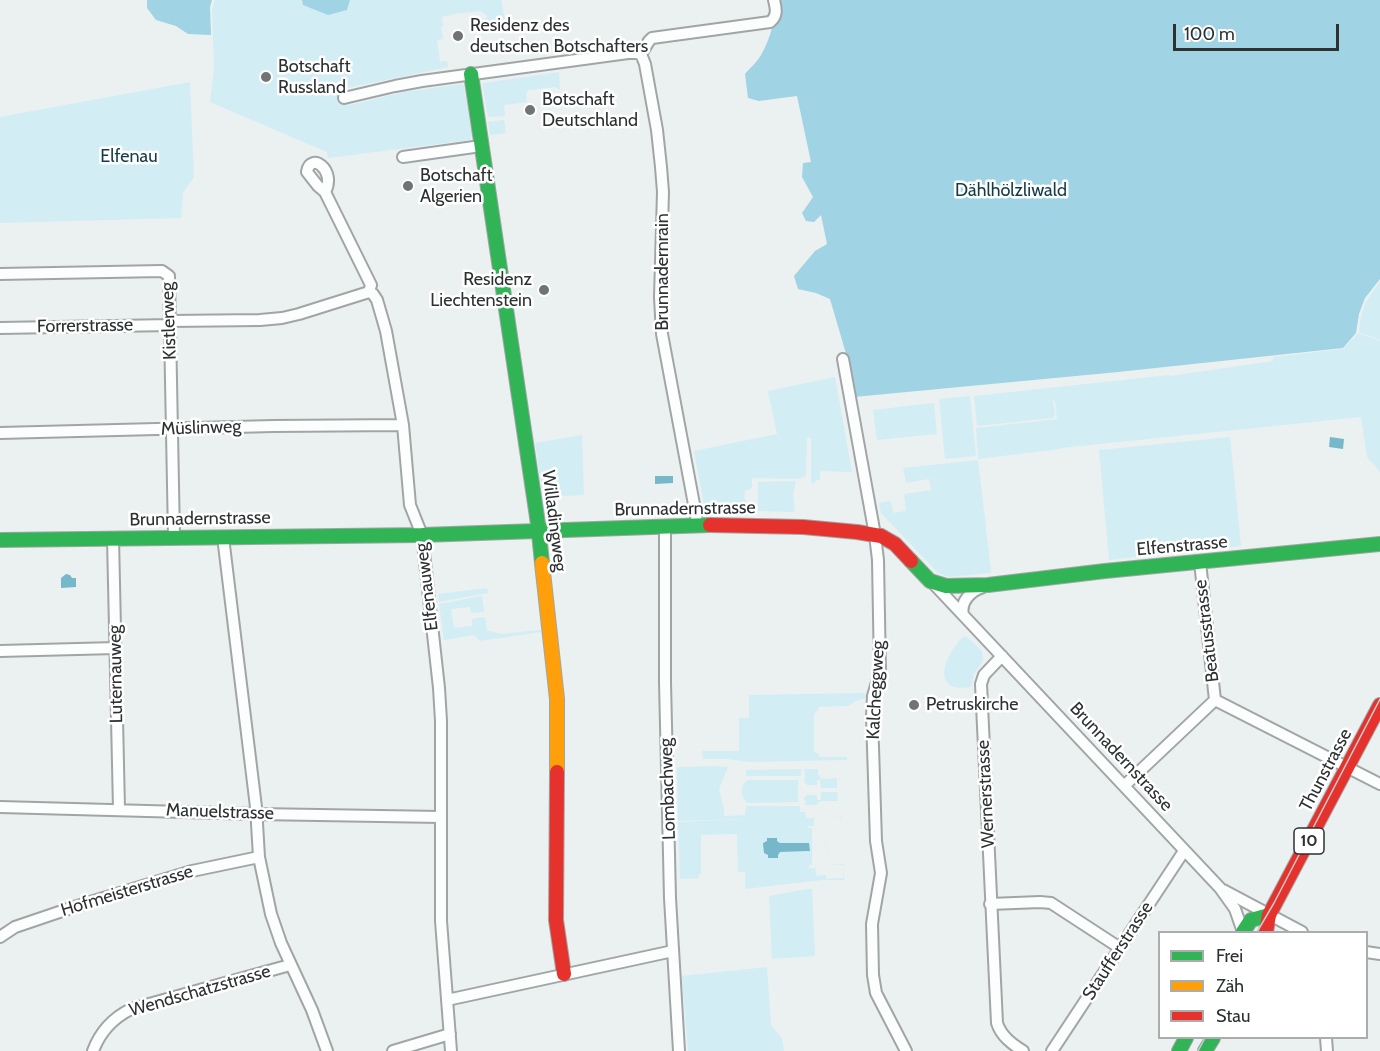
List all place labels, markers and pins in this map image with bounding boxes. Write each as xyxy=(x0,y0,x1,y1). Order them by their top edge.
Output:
place label: Residenz des deutschen Botschafters xyxy=(470,15,648,57)
marker: Residenz des deutschen Botschafters xyxy=(451,29,465,43)
place label: Botschaft Russland xyxy=(278,56,351,98)
marker: Botschaft Russland xyxy=(259,70,273,84)
place label: Botschaft Deutschland xyxy=(542,89,638,132)
marker: Botschaft Deutschland xyxy=(523,103,537,117)
place label: Botschaft Algerien xyxy=(420,165,493,207)
marker: Botschaft Algerien xyxy=(401,179,415,193)
place label: Residenz Liechtenstein xyxy=(430,269,532,312)
marker: Residenz Liechtenstein xyxy=(537,283,551,297)
place label: Petruskirche xyxy=(926,694,1018,716)
marker: Petruskirche xyxy=(907,698,921,712)

